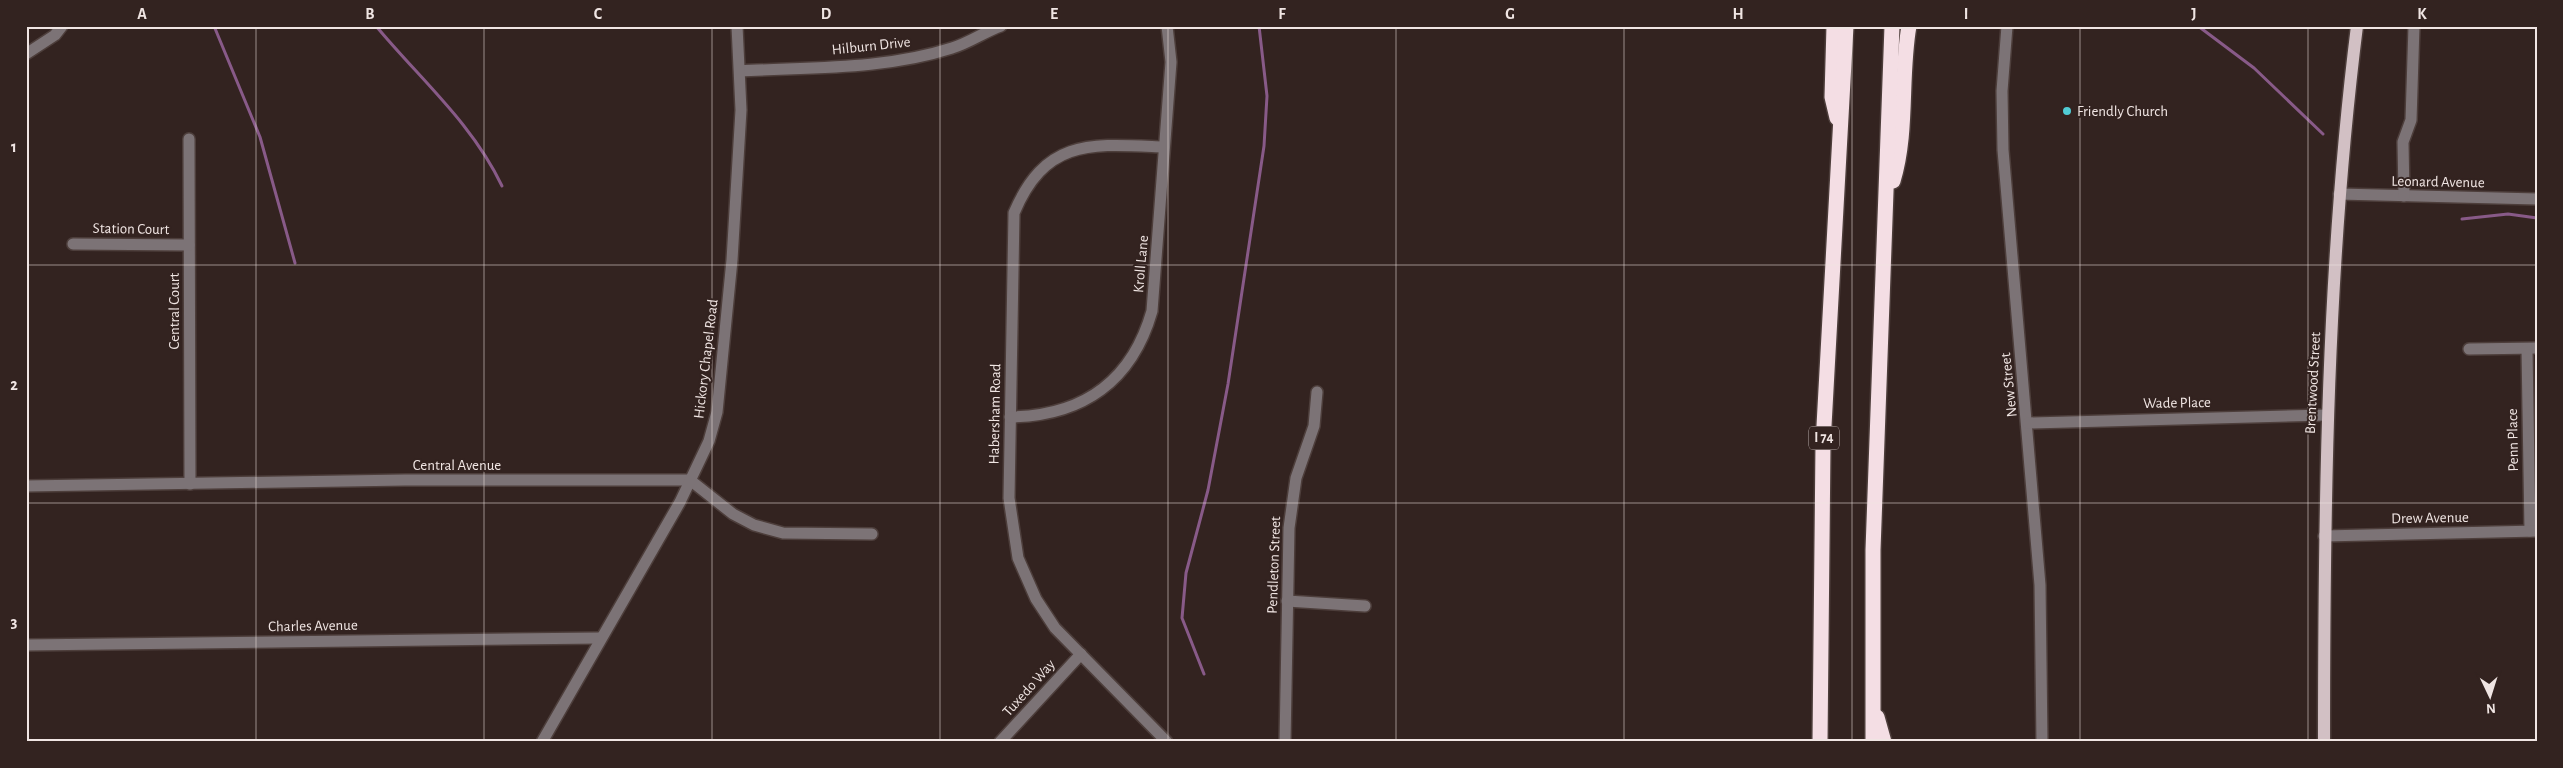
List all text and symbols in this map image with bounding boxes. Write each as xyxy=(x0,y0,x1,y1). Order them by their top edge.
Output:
text: A xyxy=(137,6,147,22)
text: B xyxy=(365,6,375,22)
text: C xyxy=(594,6,603,22)
text: D xyxy=(821,6,832,22)
text: E xyxy=(1050,6,1058,22)
text: F xyxy=(1278,6,1286,22)
text: G xyxy=(1505,6,1515,22)
text: H xyxy=(1732,6,1744,22)
text: I xyxy=(1964,6,1968,22)
text: J xyxy=(2191,6,2197,22)
text: K xyxy=(2417,6,2427,22)
street label: Hilburn Drive xyxy=(831,34,911,58)
place label: Friendly Church xyxy=(2077,104,2168,119)
marker: Friendly Church xyxy=(2061,105,2073,117)
text: 1 xyxy=(11,139,17,155)
street label: Leonard Avenue xyxy=(2391,174,2485,190)
street label: Station Court xyxy=(93,221,170,237)
street label: Kroll Lane xyxy=(1131,234,1151,293)
street label: Central Court xyxy=(167,272,182,349)
street label: Hickory Chapel Road xyxy=(691,298,721,420)
street label: Brentwood Street xyxy=(2303,331,2323,435)
street label: New Street xyxy=(1998,352,2020,418)
street label: Habersham Road xyxy=(987,363,1003,465)
text: 2 xyxy=(10,377,18,393)
street label: Wade Place xyxy=(2143,395,2211,411)
street label: Penn Place xyxy=(2505,408,2521,472)
road number: I 74 xyxy=(1809,426,1839,449)
street label: Central Avenue xyxy=(413,458,501,473)
street label: Drew Avenue xyxy=(2391,510,2469,526)
street label: Pendleton Street xyxy=(1265,516,1283,614)
text: 3 xyxy=(11,614,18,630)
street label: Charles Avenue xyxy=(268,618,358,634)
street label: Tuxedo Way xyxy=(1000,656,1059,719)
north arrow xyxy=(2466,670,2516,720)
text: N xyxy=(2485,701,2496,715)

